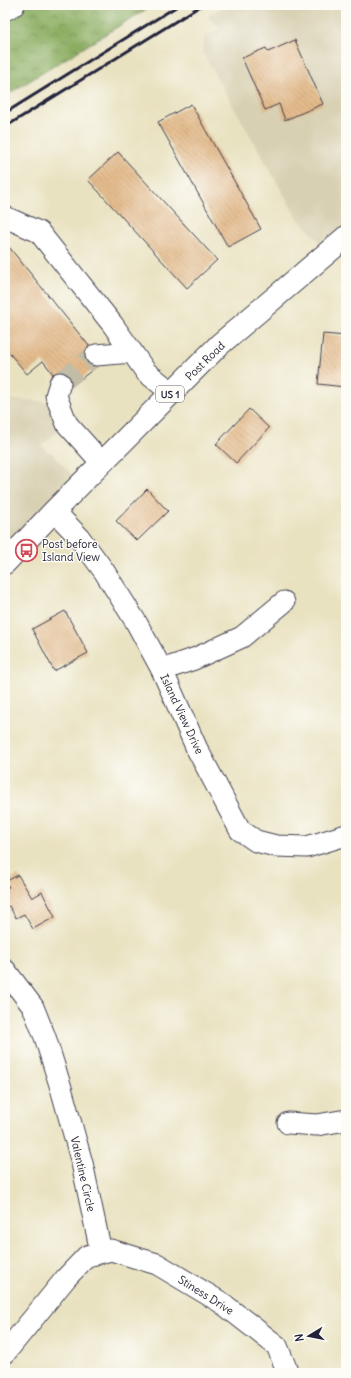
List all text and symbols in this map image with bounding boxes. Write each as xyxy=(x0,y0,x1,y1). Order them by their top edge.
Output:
street label: Post Road xyxy=(182,338,228,383)
road number: US 1 xyxy=(156,386,184,402)
bus stop icon: Post before Island View xyxy=(14,537,40,563)
place label: Post before Island View xyxy=(42,537,100,564)
street label: Island View Drive xyxy=(157,672,207,756)
street label: Valentine Circle xyxy=(68,1135,98,1213)
street label: Stiness Drive xyxy=(176,1272,236,1318)
north arrow xyxy=(289,1316,329,1356)
text: N xyxy=(292,1333,307,1343)

